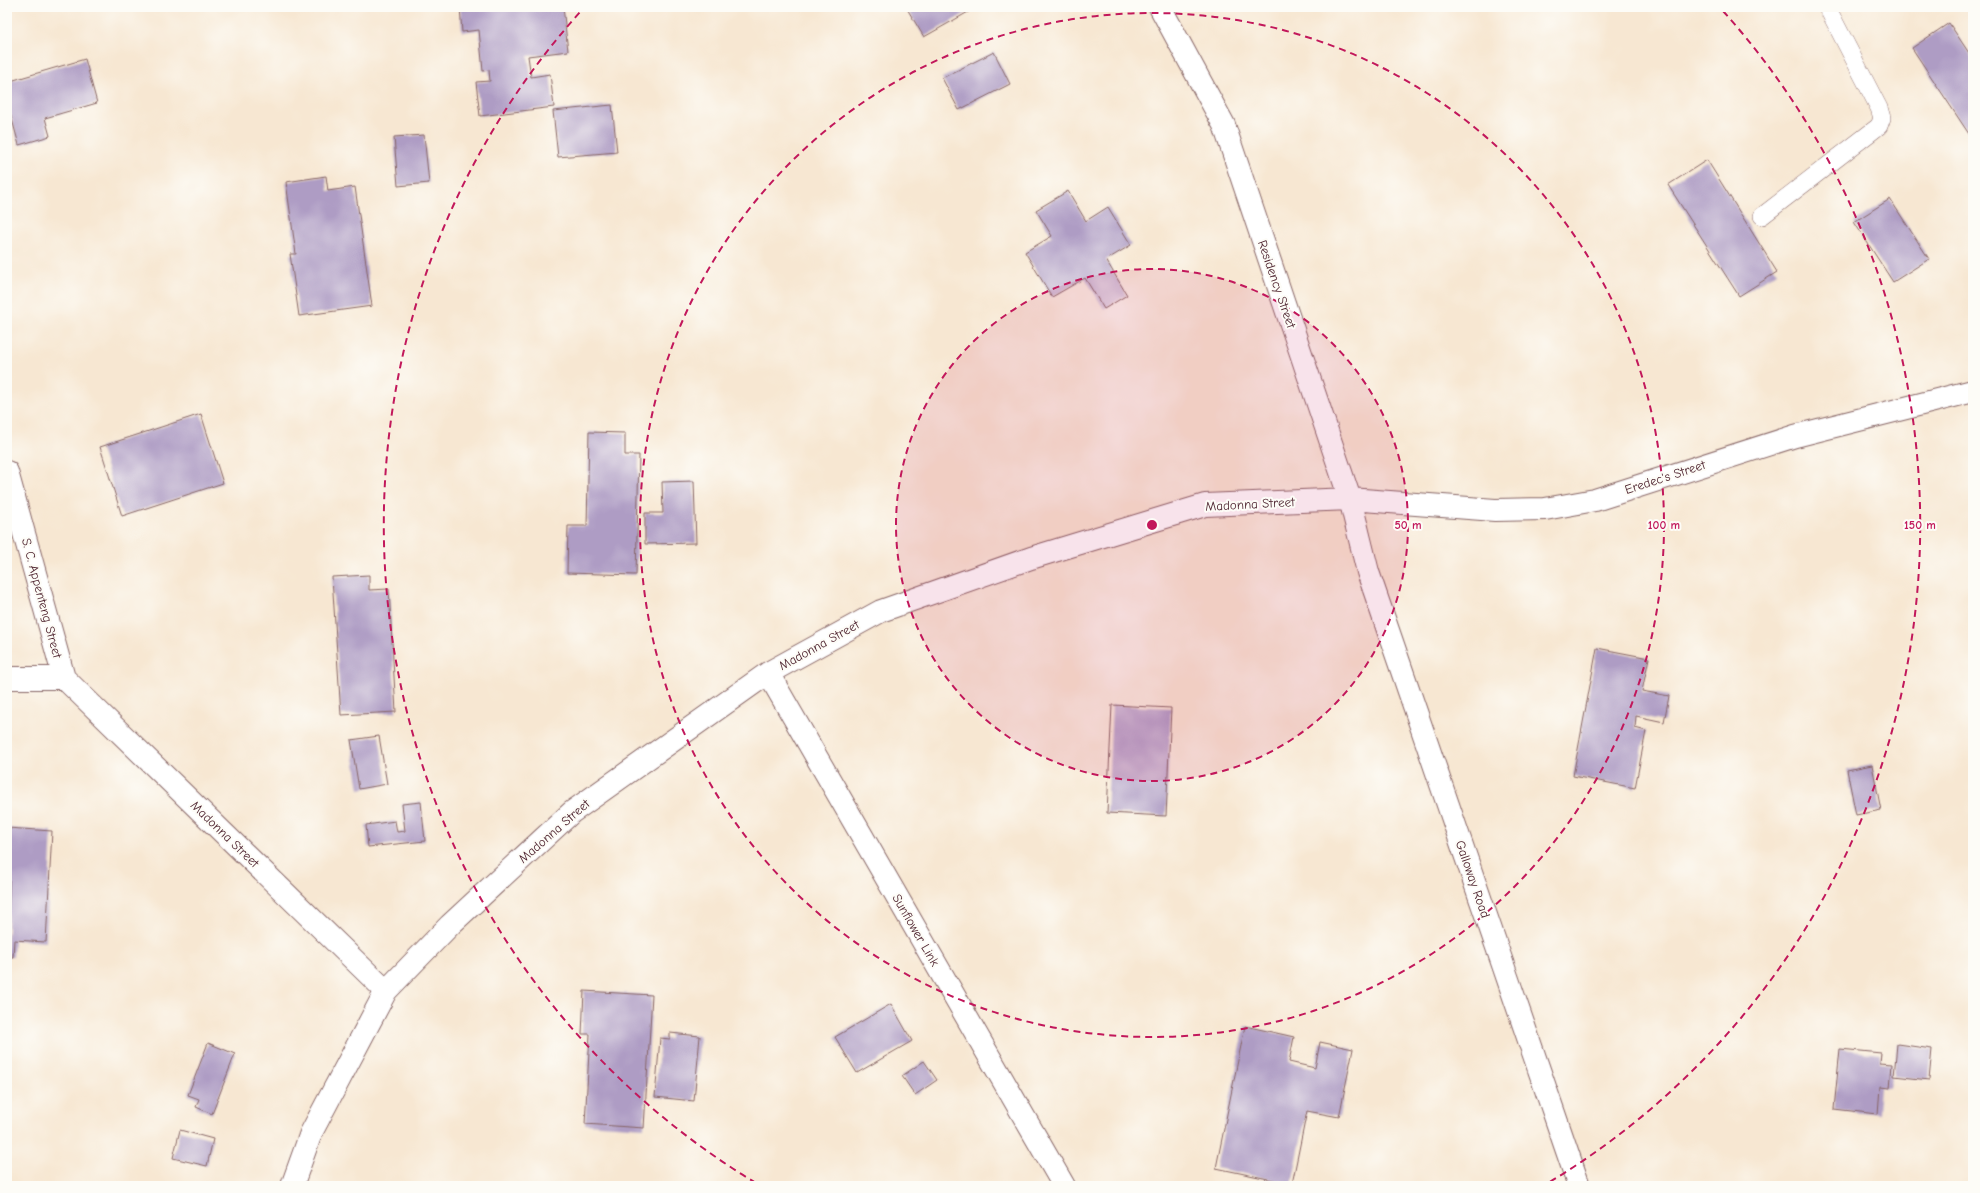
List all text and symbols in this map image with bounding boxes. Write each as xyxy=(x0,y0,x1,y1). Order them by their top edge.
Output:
street label: Residency Street xyxy=(1255,238,1299,331)
street label: Eredec's Street xyxy=(1623,457,1708,497)
street label: Madonna Street xyxy=(1205,494,1296,514)
centre of rings xyxy=(1145,518,1159,532)
text: 50 m xyxy=(1394,518,1422,532)
text: 100 m xyxy=(1648,518,1680,532)
text: 150 m xyxy=(1904,518,1936,532)
street label: S. C. Appenteng Street xyxy=(19,536,66,661)
street label: Madonna Street xyxy=(776,616,863,673)
street label: Madonna Street xyxy=(515,795,594,866)
street label: Madonna Street xyxy=(188,798,263,871)
street label: Galloway Road xyxy=(1453,838,1493,920)
street label: Sunflower Link xyxy=(889,891,943,969)

